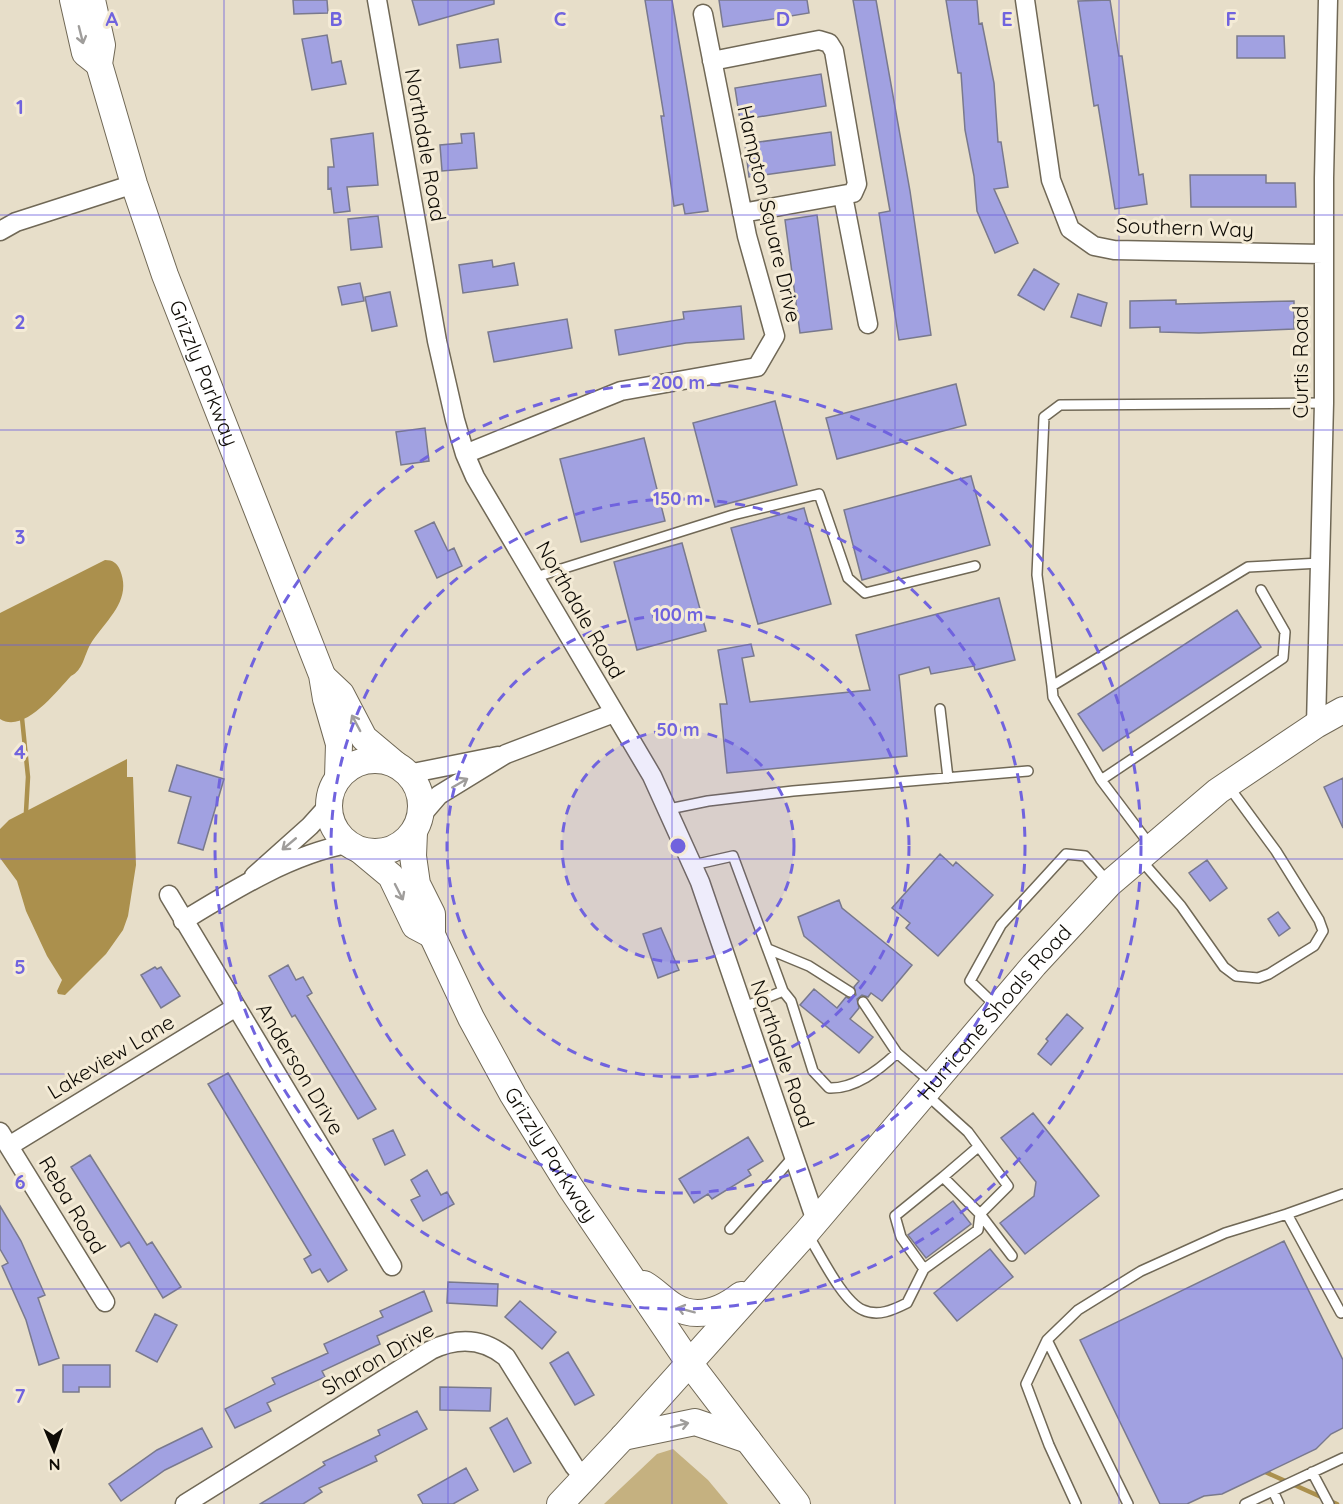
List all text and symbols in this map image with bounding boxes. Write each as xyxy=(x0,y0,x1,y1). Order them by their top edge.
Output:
text: A xyxy=(106,6,119,31)
text: B xyxy=(329,6,343,31)
text: C xyxy=(554,6,567,31)
text: D xyxy=(776,6,790,31)
text: E xyxy=(1001,6,1013,31)
text: F xyxy=(1225,6,1237,31)
one-way arrow xyxy=(76,25,88,44)
street label: Northdale Road xyxy=(400,66,452,223)
text: 1 xyxy=(16,94,24,119)
street label: Hampton Square Drive xyxy=(732,103,808,325)
street label: Southern Way xyxy=(1116,212,1254,242)
street label: Grizzly Parkway xyxy=(164,296,245,450)
street label: Curtis Road xyxy=(1287,305,1313,419)
text: 2 xyxy=(14,309,26,334)
text: 200 m xyxy=(651,371,705,394)
text: 150 m xyxy=(653,487,703,510)
text: 3 xyxy=(15,524,25,549)
street label: Northdale Road xyxy=(531,536,631,683)
text: 100 m xyxy=(653,603,703,626)
one-way arrow xyxy=(350,714,361,732)
text: 50 m xyxy=(656,718,700,741)
text: 4 xyxy=(14,739,26,764)
one-way arrow xyxy=(451,776,468,788)
centre of rings xyxy=(668,836,688,856)
one-way arrow xyxy=(281,838,297,851)
one-way arrow xyxy=(394,883,406,901)
street label: Hurricane Shoals Road xyxy=(911,919,1076,1105)
text: 5 xyxy=(14,954,26,979)
street label: Northdale Road xyxy=(745,976,820,1131)
street label: Anderson Drive xyxy=(251,998,350,1139)
street label: Lakeview Lane xyxy=(42,1008,179,1104)
street label: Grizzly Parkway xyxy=(499,1082,604,1227)
street label: Reba Road xyxy=(34,1151,112,1258)
text: 6 xyxy=(14,1169,26,1194)
one-way arrow xyxy=(677,1304,696,1316)
street label: Sharon Drive xyxy=(317,1316,438,1401)
text: 7 xyxy=(15,1383,26,1408)
one-way arrow xyxy=(670,1418,689,1430)
north arrow xyxy=(24,1420,84,1480)
text: N xyxy=(48,1455,61,1475)

